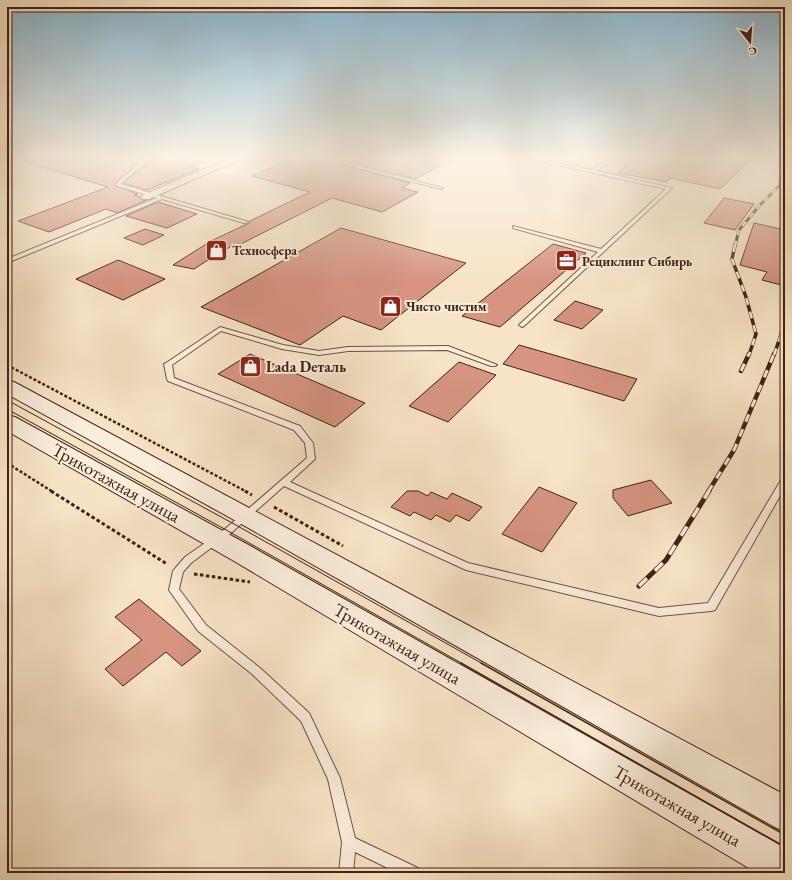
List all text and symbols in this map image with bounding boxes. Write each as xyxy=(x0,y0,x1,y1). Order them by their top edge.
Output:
north arrow xyxy=(730,22,770,62)
text: С xyxy=(747,44,759,59)
shop icon: Техносфера xyxy=(203,237,229,263)
place label: Техносфера xyxy=(232,242,297,259)
office icon: Рециклинг Сибирь xyxy=(553,248,579,274)
place label: Рециклинг Сибирь xyxy=(582,253,692,270)
shop icon: Чисто чистим xyxy=(378,293,404,319)
place label: Чисто чистим xyxy=(406,298,487,315)
shop icon: Lada Dеталь xyxy=(238,354,264,380)
place label: Lada Dеталь xyxy=(266,357,346,376)
street label: Трикотажная улица xyxy=(48,438,185,528)
street label: Трикотажная улица xyxy=(329,598,466,690)
street label: Трикотажная улица xyxy=(609,760,746,852)

